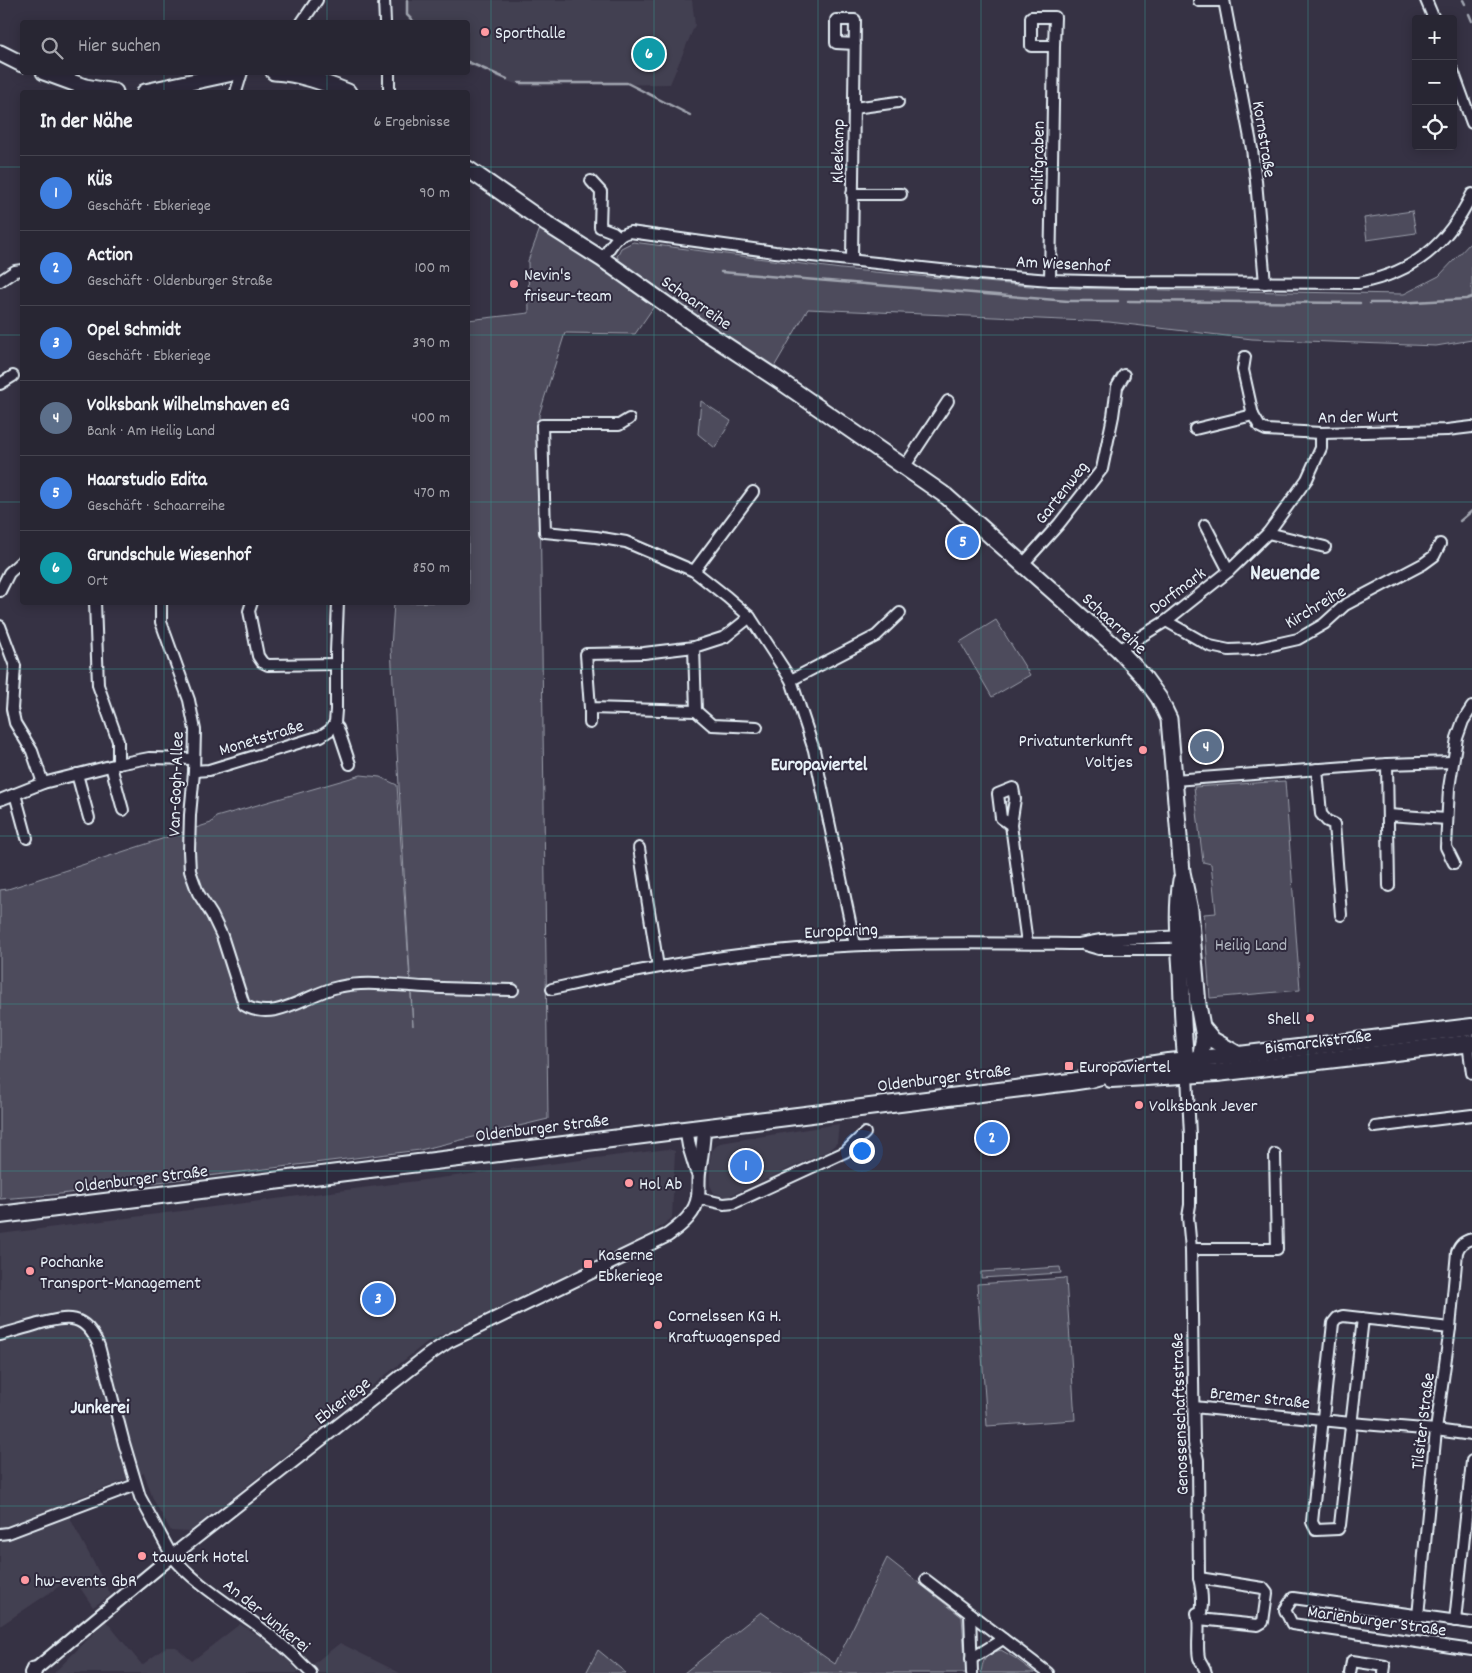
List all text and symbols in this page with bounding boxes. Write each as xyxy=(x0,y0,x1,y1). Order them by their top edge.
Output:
map controls xyxy=(1412,15,1457,150)
button: + xyxy=(1412,15,1457,60)
search box xyxy=(20,20,470,75)
place label: Sporthalle xyxy=(495,22,566,47)
marker: Sporthalle xyxy=(479,26,491,38)
icon: search xyxy=(38,34,66,62)
text: Hier suchen xyxy=(78,34,161,61)
pin: 6 xyxy=(633,35,665,73)
button: − xyxy=(1412,60,1457,105)
street label: Kornstraße xyxy=(1244,99,1281,180)
button: locate xyxy=(1412,105,1457,150)
text: In der Nähe xyxy=(40,108,132,138)
text: 6 Ergebnisse xyxy=(373,111,450,134)
street label: Kleekamp xyxy=(826,118,853,184)
street label: Schilfgraben xyxy=(1026,121,1053,205)
text: KÜS xyxy=(87,168,113,195)
text: 1 xyxy=(54,182,58,205)
text: 90 m xyxy=(419,182,450,205)
text: Geschäft · Ebkeriege xyxy=(87,195,211,218)
text: Action xyxy=(87,243,133,270)
street label: Am Wiesenhof xyxy=(1015,251,1111,280)
text: 2 xyxy=(53,257,60,280)
text: 100 m xyxy=(414,257,450,280)
place label: Nevin's friseur-team xyxy=(524,264,612,310)
text: Geschäft · Oldenburger Straße xyxy=(87,270,273,293)
street label: Schaarreihe xyxy=(655,271,736,338)
marker: Nevin's friseur-team xyxy=(508,278,520,290)
text: Opel Schmidt xyxy=(87,318,181,345)
text: 3 xyxy=(52,332,60,355)
text: 390 m xyxy=(412,332,450,355)
text: Geschäft · Ebkeriege xyxy=(87,345,211,368)
text: Volksbank Wilhelmshaven eG xyxy=(87,393,289,420)
street label: An der Wurt xyxy=(1317,405,1399,432)
text: 4 xyxy=(53,407,59,430)
text: 400 m xyxy=(411,407,450,430)
text: Bank · Am Heilig Land xyxy=(87,420,215,443)
street label: Gartenweg xyxy=(1030,456,1096,531)
text: Haarstudio Edita xyxy=(87,468,207,495)
text: 5 xyxy=(52,482,60,505)
text: 470 m xyxy=(414,482,450,505)
text: Geschäft · Schaarreihe xyxy=(87,495,225,518)
pin: 5 xyxy=(947,523,979,561)
text: Grundschule Wiesenhof xyxy=(87,543,251,570)
text: 6 xyxy=(52,557,60,580)
text: 850 m xyxy=(413,557,450,580)
district label: Neuende xyxy=(1250,559,1320,590)
street label: Dorfmark xyxy=(1145,562,1212,622)
text: Ort xyxy=(87,570,108,593)
street label: Kirchreihe xyxy=(1281,580,1352,636)
street label: Schaarreihe xyxy=(1075,588,1152,662)
street label: Monetstraße xyxy=(216,715,307,764)
pin: 4 xyxy=(1190,728,1222,766)
place label: Privatunterkunft Voltjes xyxy=(1019,730,1133,776)
street label: Van-Gogh-Allee xyxy=(163,731,192,837)
marker: Privatunterkunft Voltjes xyxy=(1137,744,1149,756)
district label: Europaviertel xyxy=(771,753,868,780)
street label: Europaring xyxy=(804,918,879,947)
park label: Heilig Land xyxy=(1215,934,1287,959)
place label: Shell xyxy=(1267,1008,1301,1033)
marker: Shell xyxy=(1304,1012,1316,1024)
street label: Bismarckstraße xyxy=(1264,1025,1373,1062)
place label: Europaviertel xyxy=(1079,1056,1171,1081)
street label: Oldenburger Straße xyxy=(876,1059,1013,1100)
marker: Europaviertel xyxy=(1063,1060,1075,1072)
place label: Volksbank Jever xyxy=(1149,1095,1258,1120)
marker: Volksbank Jever xyxy=(1133,1099,1145,1111)
street label: Oldenburger Straße xyxy=(474,1109,611,1150)
pin: 2 xyxy=(976,1119,1008,1157)
your location xyxy=(849,1138,875,1164)
pin: 1 xyxy=(730,1147,762,1185)
street label: Oldenburger Straße xyxy=(73,1160,210,1201)
place label: Hol Ab xyxy=(639,1173,682,1198)
marker: Hol Ab xyxy=(623,1177,635,1189)
place label: Kaserne Ebkeriege xyxy=(598,1244,663,1290)
place label: Pochanke Transport-Management xyxy=(40,1251,201,1297)
marker: Kaserne Ebkeriege xyxy=(582,1258,594,1270)
marker: Pochanke Transport-Management xyxy=(24,1265,36,1277)
pin: 3 xyxy=(362,1280,394,1318)
place label: Cornelssen KG H. Kraftwagensped xyxy=(668,1305,781,1351)
marker: Cornelssen KG H. Kraftwagensped xyxy=(652,1319,664,1331)
street label: Genossenschaftsstraße xyxy=(1166,1332,1197,1496)
street label: Tilsiter Straße xyxy=(1406,1371,1443,1471)
street label: Ebkeriege xyxy=(310,1372,377,1432)
street label: Bremer Straße xyxy=(1209,1382,1311,1417)
district label: Junkerei xyxy=(71,1396,130,1423)
place label: tauwerk Hotel xyxy=(152,1546,249,1571)
marker: tauwerk Hotel xyxy=(136,1550,148,1562)
place label: hw-events GbR xyxy=(35,1570,137,1595)
marker: hw-events GbR xyxy=(19,1574,31,1586)
street label: An der Junkerei xyxy=(217,1574,314,1660)
street label: Marienburger Straße xyxy=(1305,1600,1448,1645)

